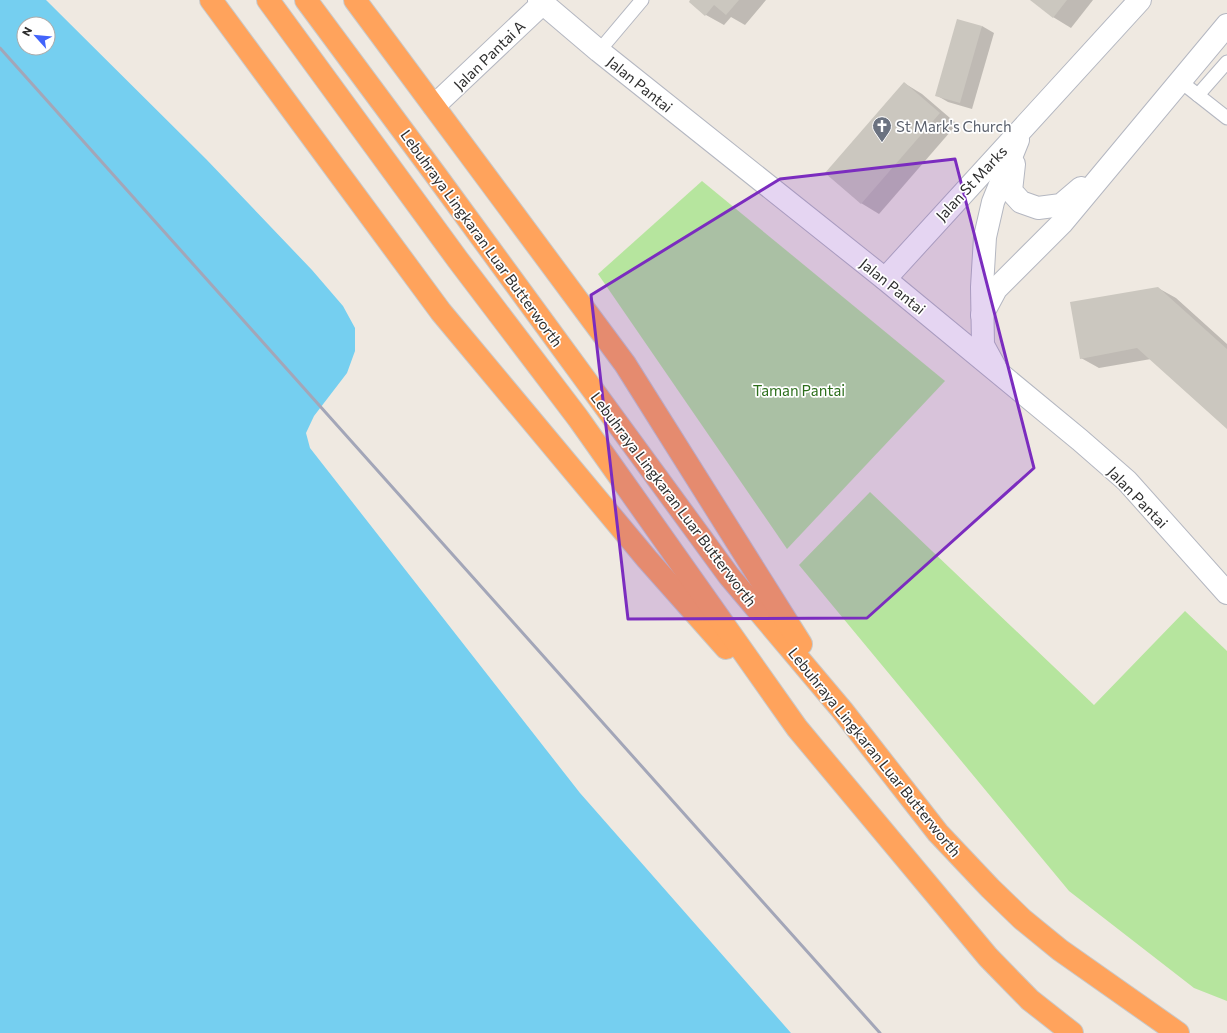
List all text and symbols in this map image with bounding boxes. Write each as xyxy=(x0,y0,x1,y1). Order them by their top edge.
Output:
north arrow xyxy=(16,16,56,56)
street label: Jalan Pantai A xyxy=(450,16,528,94)
text: N xyxy=(19,25,34,38)
street label: Jalan Pantai xyxy=(604,52,676,116)
church icon: St Mark's Church xyxy=(871,115,893,143)
place label: St Mark's Church xyxy=(896,117,1012,135)
street label: Lebuhraya Lingkaran Luar Butterworth xyxy=(397,126,567,350)
street label: Jalan St Marks xyxy=(932,142,1010,224)
street label: Jalan Pantai xyxy=(857,254,929,318)
park label: Taman Pantai xyxy=(753,381,845,399)
street label: Lebuhraya Lingkaran Luar Butterworth xyxy=(587,388,761,610)
street label: Jalan Pantai xyxy=(1104,462,1172,532)
street label: Lebuhraya Lingkaran Luar Butterworth xyxy=(785,644,965,860)

